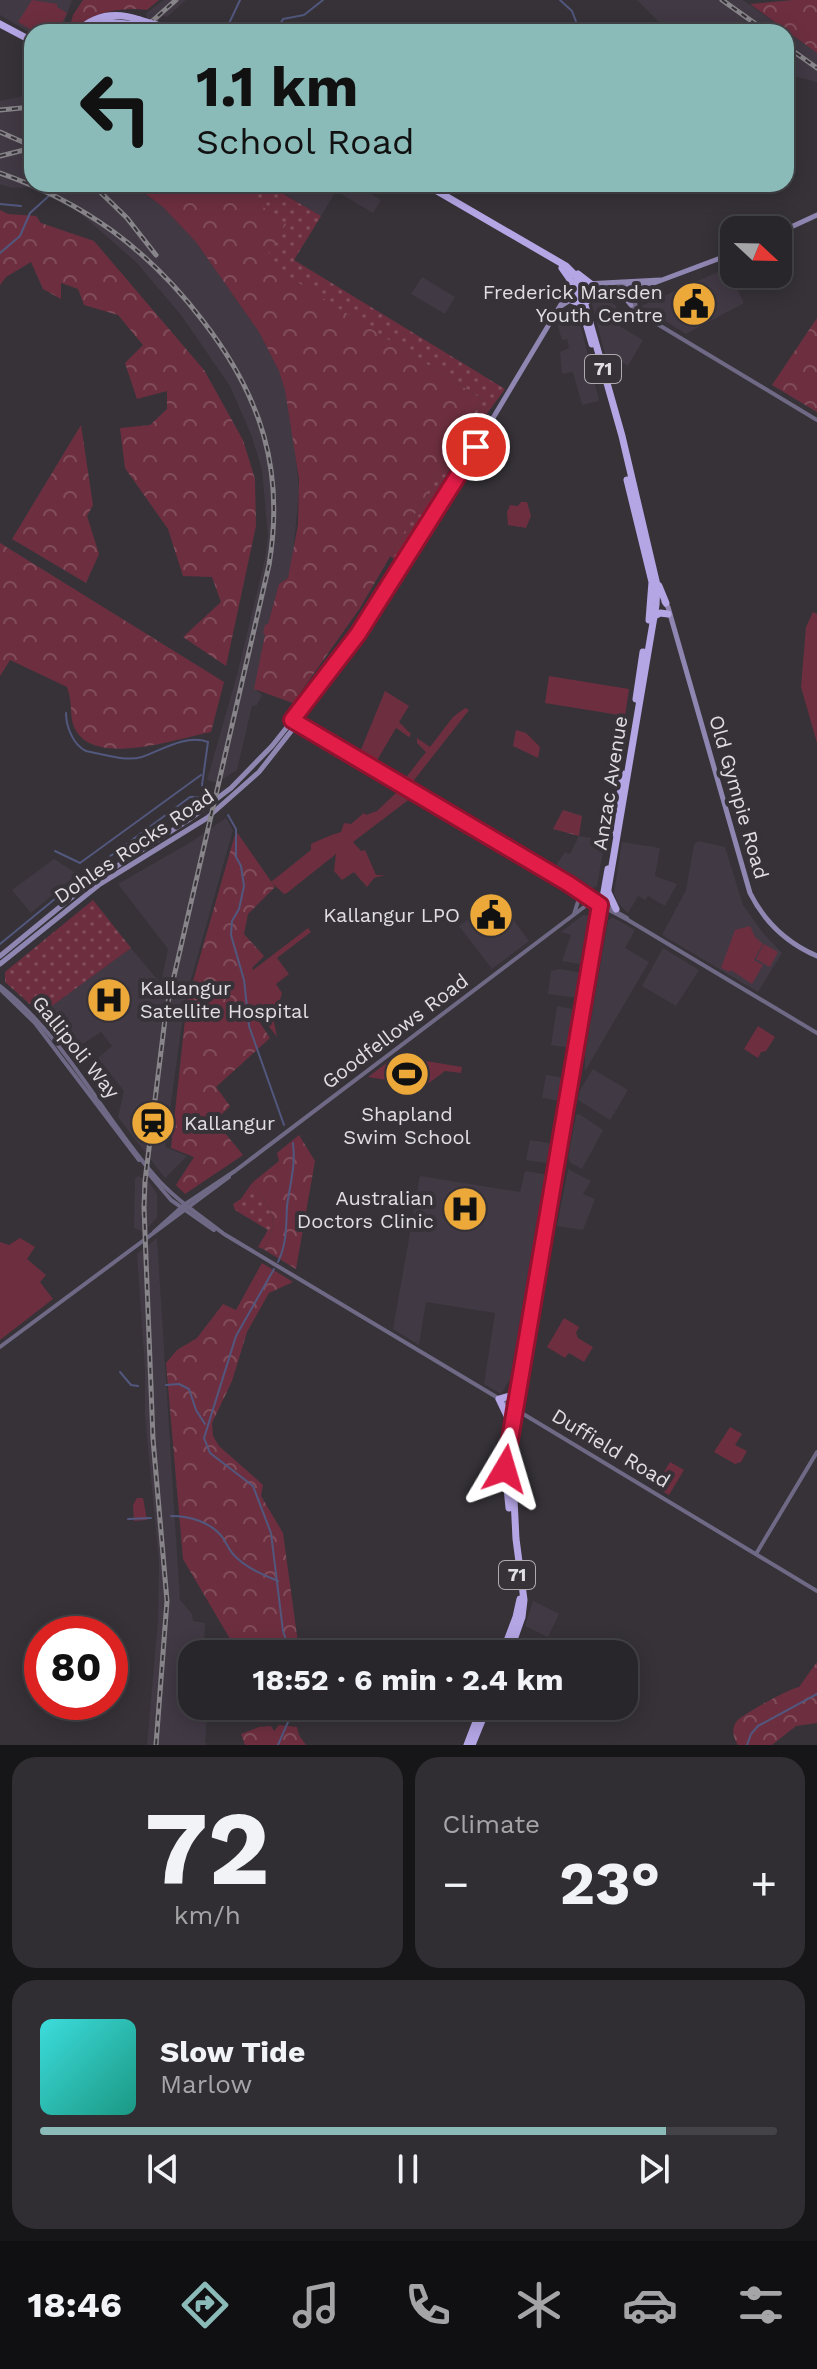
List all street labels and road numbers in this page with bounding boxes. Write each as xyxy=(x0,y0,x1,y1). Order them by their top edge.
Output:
road number: 71 xyxy=(585,355,621,383)
street label: Old Gympie Road xyxy=(704,712,774,882)
street label: Anzac Avenue xyxy=(588,714,632,852)
street label: Dohles Rocks Road xyxy=(50,784,218,908)
street label: Goodfellows Road xyxy=(317,968,473,1094)
street label: Gallipoli Way xyxy=(27,991,125,1104)
street label: Duffield Road xyxy=(548,1403,674,1493)
road number: 71 xyxy=(499,1561,535,1589)

